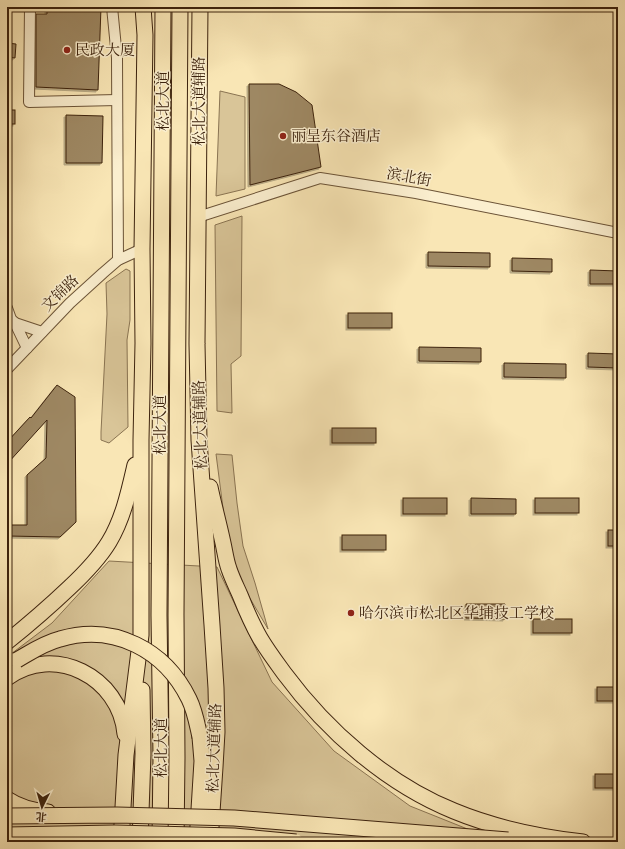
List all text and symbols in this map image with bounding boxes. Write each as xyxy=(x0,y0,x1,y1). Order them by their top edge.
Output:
place label: 民政大厦 xyxy=(75,41,135,60)
marker: 民政大厦 xyxy=(62,45,72,55)
street label: 松北大道辅路 xyxy=(190,56,209,146)
street label: 松北大道 xyxy=(154,71,173,131)
place label: 丽呈东谷酒店 xyxy=(291,127,381,146)
marker: 丽呈东谷酒店 xyxy=(278,131,288,141)
street label: 滨北街 xyxy=(385,164,433,191)
street label: 文锦路 xyxy=(38,271,83,316)
street label: 松北大道辅路 xyxy=(189,380,212,470)
street label: 松北大道 xyxy=(151,395,170,455)
place label: 哈尔滨市松北区华埔技工学校 xyxy=(359,604,554,623)
marker: 哈尔滨市松北区华埔技工学校 xyxy=(346,608,356,618)
street label: 松北大道辅路 xyxy=(203,703,226,793)
street label: 松北大道 xyxy=(152,718,171,778)
north arrow xyxy=(22,787,62,827)
text: 北 xyxy=(35,809,47,823)

